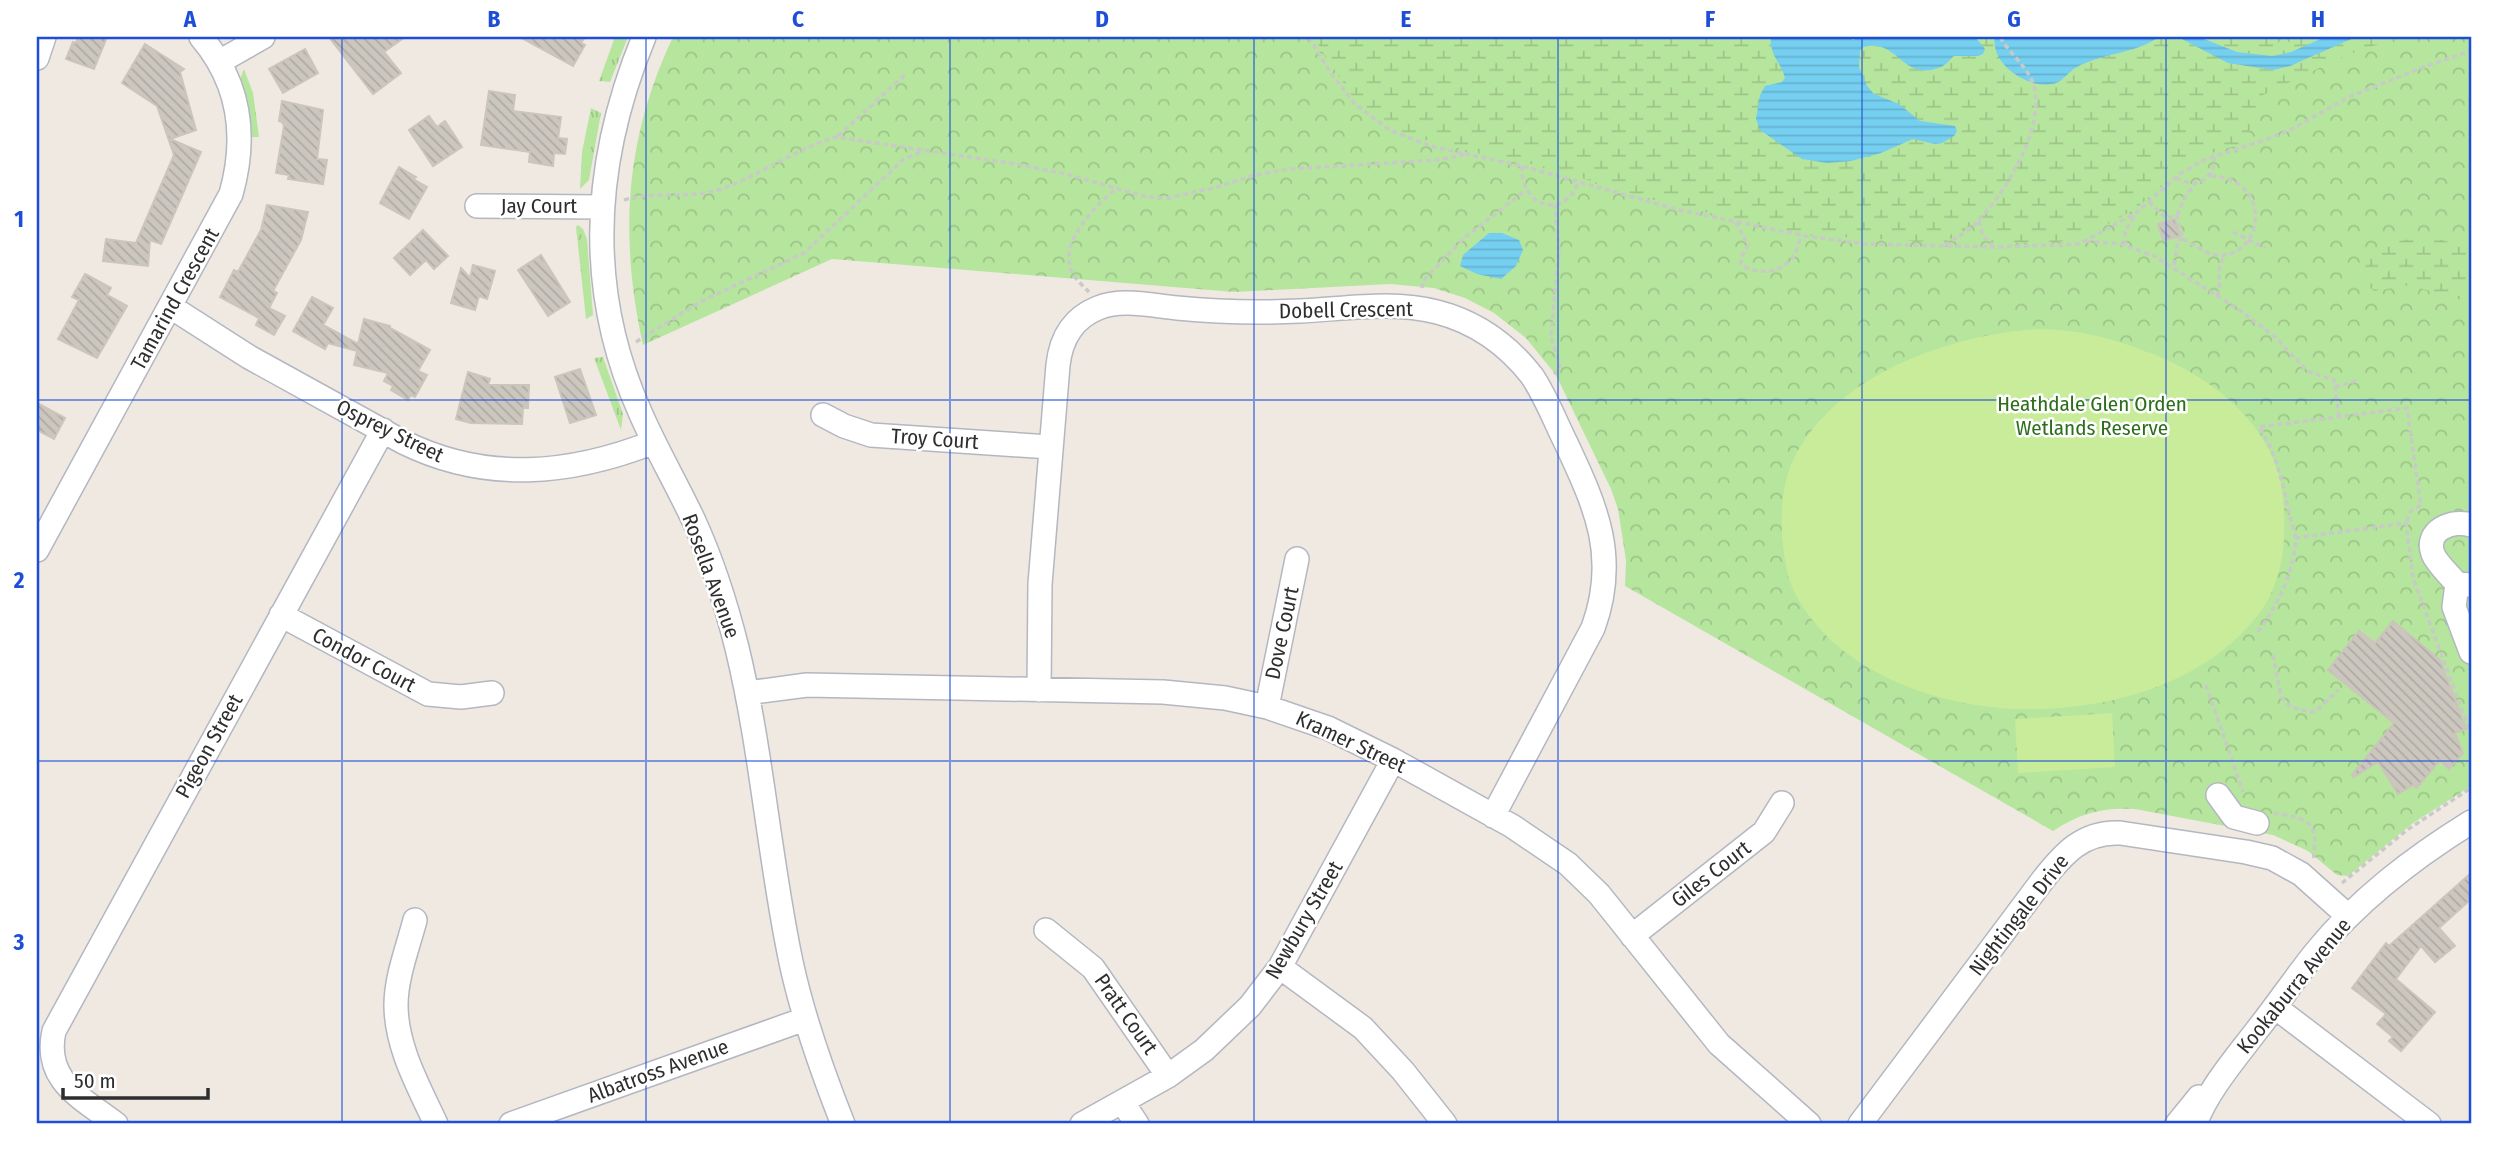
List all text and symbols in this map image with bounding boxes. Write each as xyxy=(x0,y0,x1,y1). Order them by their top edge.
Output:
text: A xyxy=(183,5,197,33)
text: B xyxy=(488,5,501,33)
text: C xyxy=(792,5,804,33)
text: D xyxy=(1095,5,1109,33)
text: E xyxy=(1401,5,1412,33)
text: F xyxy=(1705,5,1715,33)
text: G xyxy=(2007,5,2021,33)
text: H xyxy=(2311,5,2325,33)
street label: Jay Court xyxy=(501,193,577,219)
text: 1 xyxy=(14,205,24,233)
street label: Tamarind Crescent xyxy=(125,223,225,375)
street label: Dobell Crescent xyxy=(1279,296,1413,324)
park label: Heathdale Glen Orden Wetlands Reserve xyxy=(1997,391,2187,441)
street label: Osprey Street xyxy=(332,394,448,468)
street label: Troy Court xyxy=(890,423,980,455)
street label: Rosella Avenue xyxy=(676,510,746,642)
text: 2 xyxy=(13,566,25,594)
street label: Dove Court xyxy=(1259,584,1305,682)
street label: Condor Court xyxy=(308,622,420,698)
street label: Pigeon Street xyxy=(170,689,248,803)
street label: Kramer Street xyxy=(1292,705,1410,779)
street label: Giles Court xyxy=(1666,835,1756,913)
street label: Nightingale Drive xyxy=(1964,849,2074,981)
street label: Newbury Street xyxy=(1260,856,1348,984)
street label: Kookaburra Avenue xyxy=(2231,913,2357,1059)
text: 3 xyxy=(13,928,25,956)
street label: Pratt Court xyxy=(1089,969,1163,1060)
street label: Albatross Avenue xyxy=(584,1033,732,1109)
scale bar xyxy=(63,1056,208,1100)
text: 50 m xyxy=(74,1068,116,1094)

